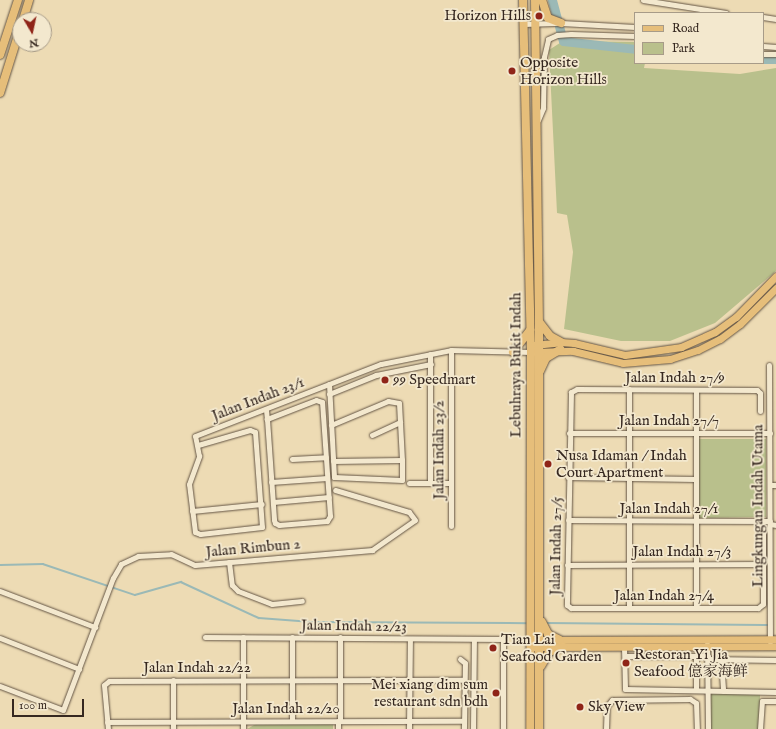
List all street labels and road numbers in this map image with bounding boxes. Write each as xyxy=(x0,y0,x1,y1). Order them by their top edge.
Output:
street label: Lebuhraya Bukit Indah xyxy=(507,292,525,438)
street label: Jalan Indah 27/9 xyxy=(625,369,725,387)
street label: Jalan Indah 23/1 xyxy=(209,373,307,425)
street label: Jalan Indah 23/2 xyxy=(430,401,448,499)
street label: Jalan Indah 27/7 xyxy=(619,412,719,430)
street label: Lingkungan Indah Utama xyxy=(749,425,767,587)
street label: Jalan Indah 27/5 xyxy=(546,497,566,595)
street label: Jalan Indah 27/1 xyxy=(620,500,718,518)
street label: Jalan Rimbun 2 xyxy=(205,535,301,561)
street label: Jalan Indah 27/3 xyxy=(633,543,731,561)
street label: Jalan Indah 27/4 xyxy=(614,587,714,605)
street label: Jalan Indah 22/23 xyxy=(301,616,407,636)
street label: Jalan Indah 22/22 xyxy=(143,659,251,677)
street label: Jalan Indah 22/20 xyxy=(232,700,340,718)

